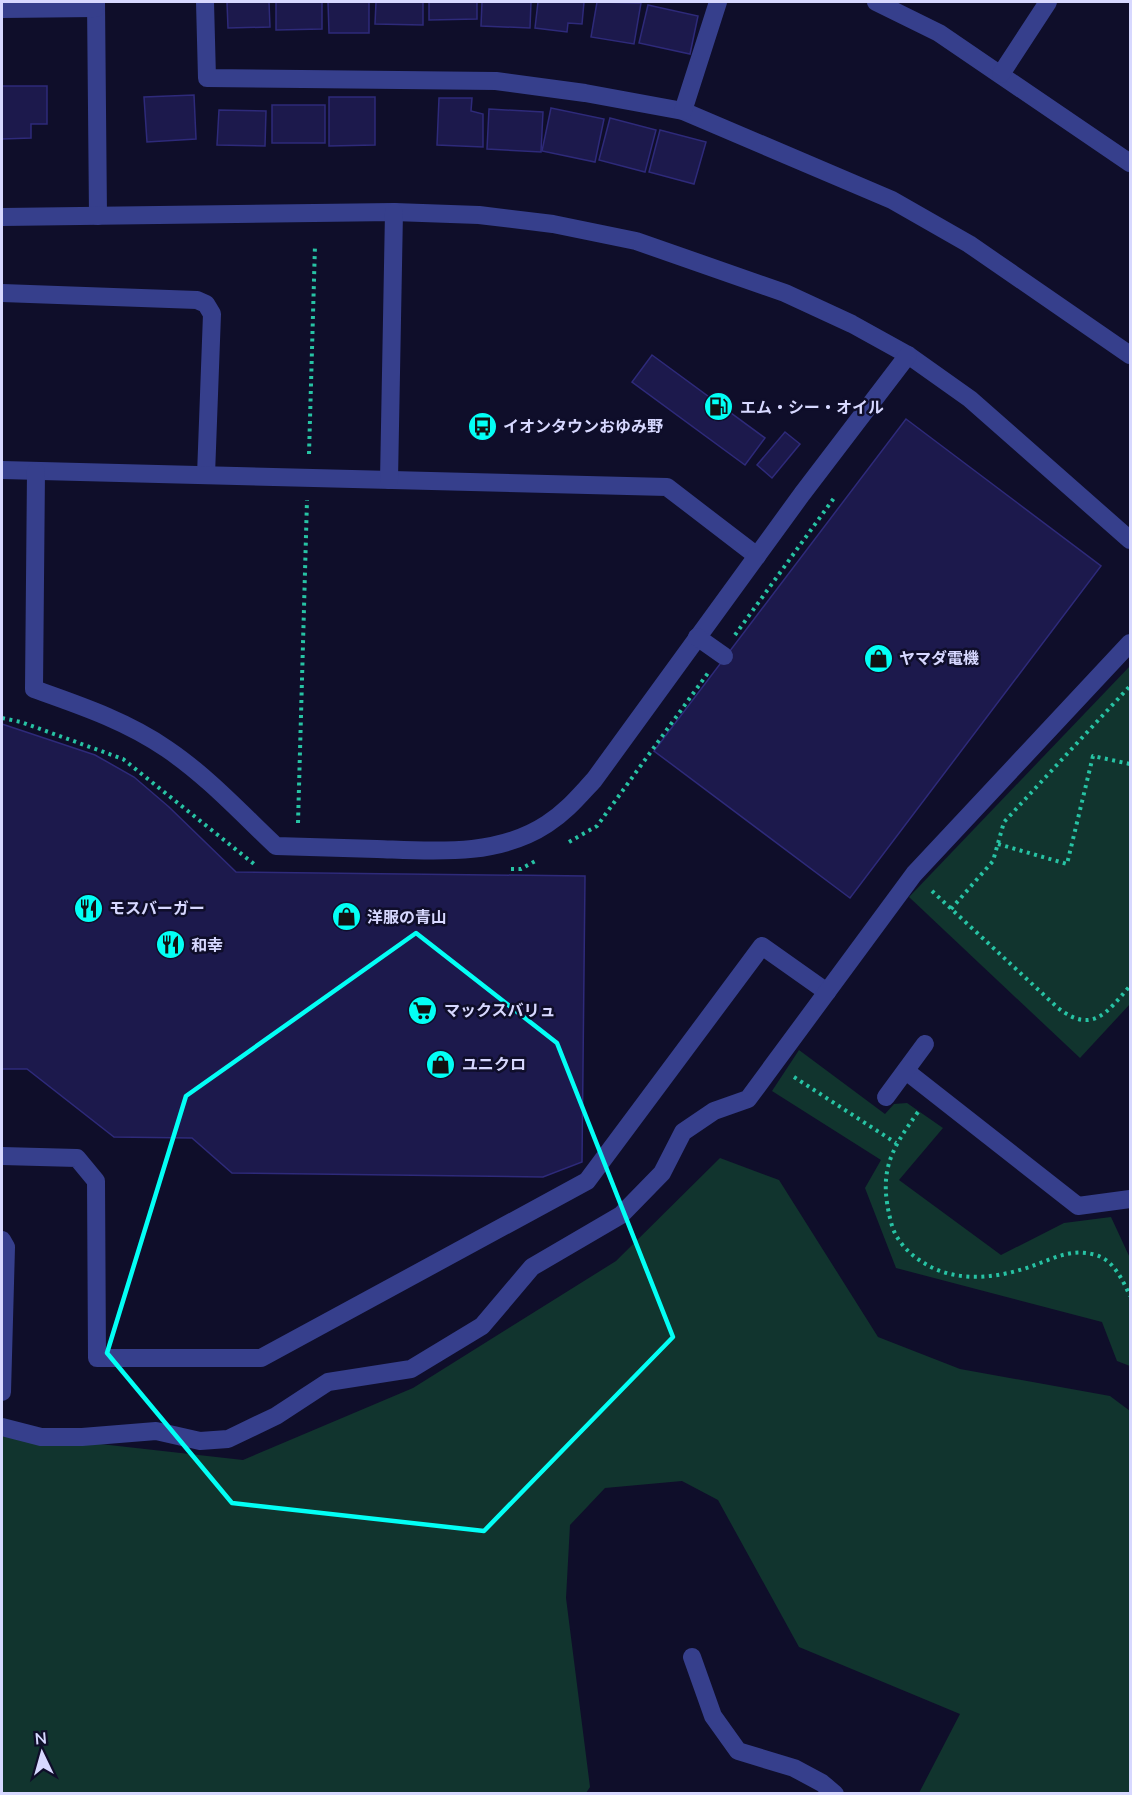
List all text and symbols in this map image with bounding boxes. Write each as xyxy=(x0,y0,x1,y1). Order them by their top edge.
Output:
fuel station icon: エム・シー・オイル xyxy=(703,391,735,423)
place label: エム・シー・オイル xyxy=(740,397,884,417)
bus stop icon: イオンタウンおゆみ野 xyxy=(466,410,498,442)
place label: イオンタウンおゆみ野 xyxy=(503,416,663,436)
shop icon: ヤマダ電機 xyxy=(862,642,894,674)
place label: ヤマダ電機 xyxy=(899,648,979,668)
restaurant icon: モスバーガー xyxy=(72,892,104,924)
place label: モスバーガー xyxy=(109,898,205,918)
shop icon: 洋服の青山 xyxy=(330,901,362,933)
place label: 洋服の青山 xyxy=(367,907,447,927)
restaurant icon: 和幸 xyxy=(154,929,186,961)
place label: 和幸 xyxy=(191,935,223,955)
supermarket icon: マックスバリュ xyxy=(407,994,439,1026)
place label: マックスバリュ xyxy=(444,1000,556,1020)
shop icon: ユニクロ xyxy=(425,1048,457,1080)
place label: ユニクロ xyxy=(462,1054,526,1074)
north arrow xyxy=(12,1723,72,1783)
text: N xyxy=(34,1728,48,1749)

